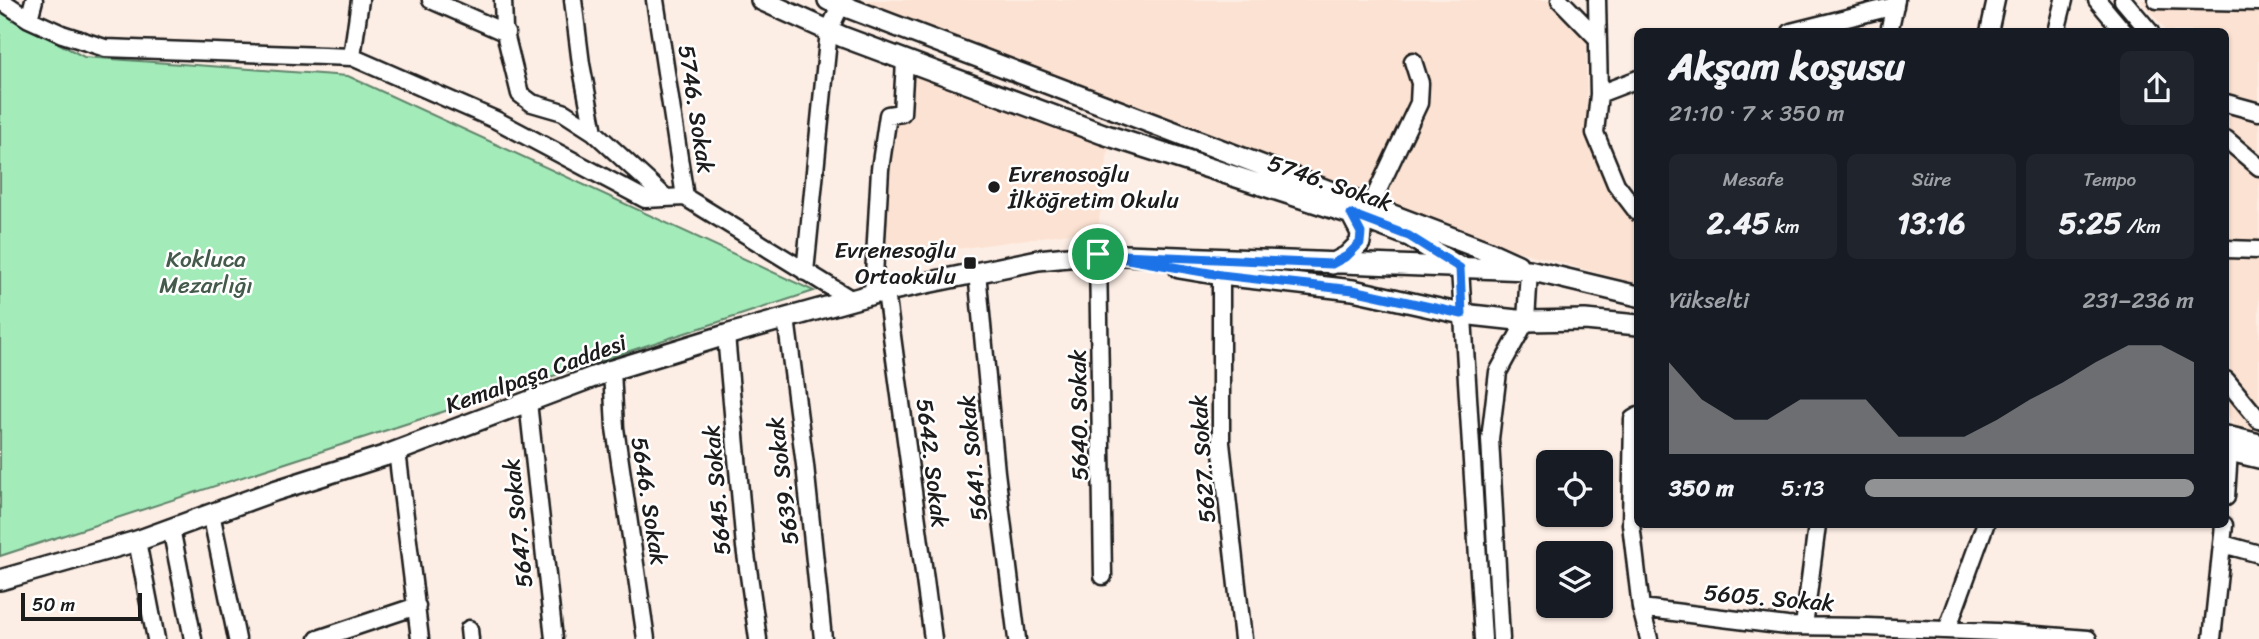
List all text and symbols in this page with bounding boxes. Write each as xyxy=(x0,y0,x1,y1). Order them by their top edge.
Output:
text: Akşam koşusu xyxy=(1669,33,1905,100)
street label: 5746. Sokak xyxy=(666,42,726,176)
button: share xyxy=(2120,51,2194,125)
text: 21:10 · 7 × 350 m xyxy=(1669,93,1844,134)
street label: 5746. Sokak xyxy=(1262,143,1398,223)
place label: Evrenosoğlu İlköğretim Okulu xyxy=(1007,154,1179,221)
text: Mesafe xyxy=(1723,163,1784,196)
text: Süre xyxy=(1912,163,1951,196)
text: Tempo xyxy=(2083,163,2136,196)
marker: Evrenosoğlu İlköğretim Okulu xyxy=(986,179,1002,195)
text: 2.45 xyxy=(1707,196,1770,250)
text: 13:16 xyxy=(1897,196,1966,250)
text: 5:25 xyxy=(2059,196,2122,250)
text: km xyxy=(1770,210,1800,243)
text: /km xyxy=(2122,210,2161,243)
pin xyxy=(1068,224,1128,284)
place label: Evrenesoğlu Ortaokulu xyxy=(835,230,957,297)
icon: arrive xyxy=(1079,235,1117,273)
park label: Kokluca Mezarlığı xyxy=(159,239,253,306)
marker: Evrenesoğlu Ortaokulu xyxy=(962,255,978,271)
text: Yükselti xyxy=(1669,280,1749,321)
text: 231–236 m xyxy=(2083,280,2194,321)
street label: Kemalpaşa Caddesi xyxy=(440,322,633,426)
street label: 5640. Sokak xyxy=(1057,349,1101,481)
street label: 5641. Sokak xyxy=(946,393,1000,523)
street label: 5627. Sokak xyxy=(1178,393,1228,525)
street label: 5642. Sokak xyxy=(904,396,960,530)
street label: 5639. Sokak xyxy=(755,415,811,547)
street label: 5645. Sokak xyxy=(691,423,743,557)
street label: 5646. Sokak xyxy=(619,434,679,568)
map controls xyxy=(1536,450,1613,618)
button: locate xyxy=(1536,450,1613,527)
street label: 5647. Sokak xyxy=(491,456,545,590)
text: 350 m xyxy=(1669,468,1734,509)
text: 5:13 xyxy=(1781,468,1825,509)
button: layers xyxy=(1536,541,1613,618)
street label: 5605. Sokak xyxy=(1702,572,1836,624)
text: 50 m xyxy=(32,588,75,621)
scale bar xyxy=(21,590,142,622)

